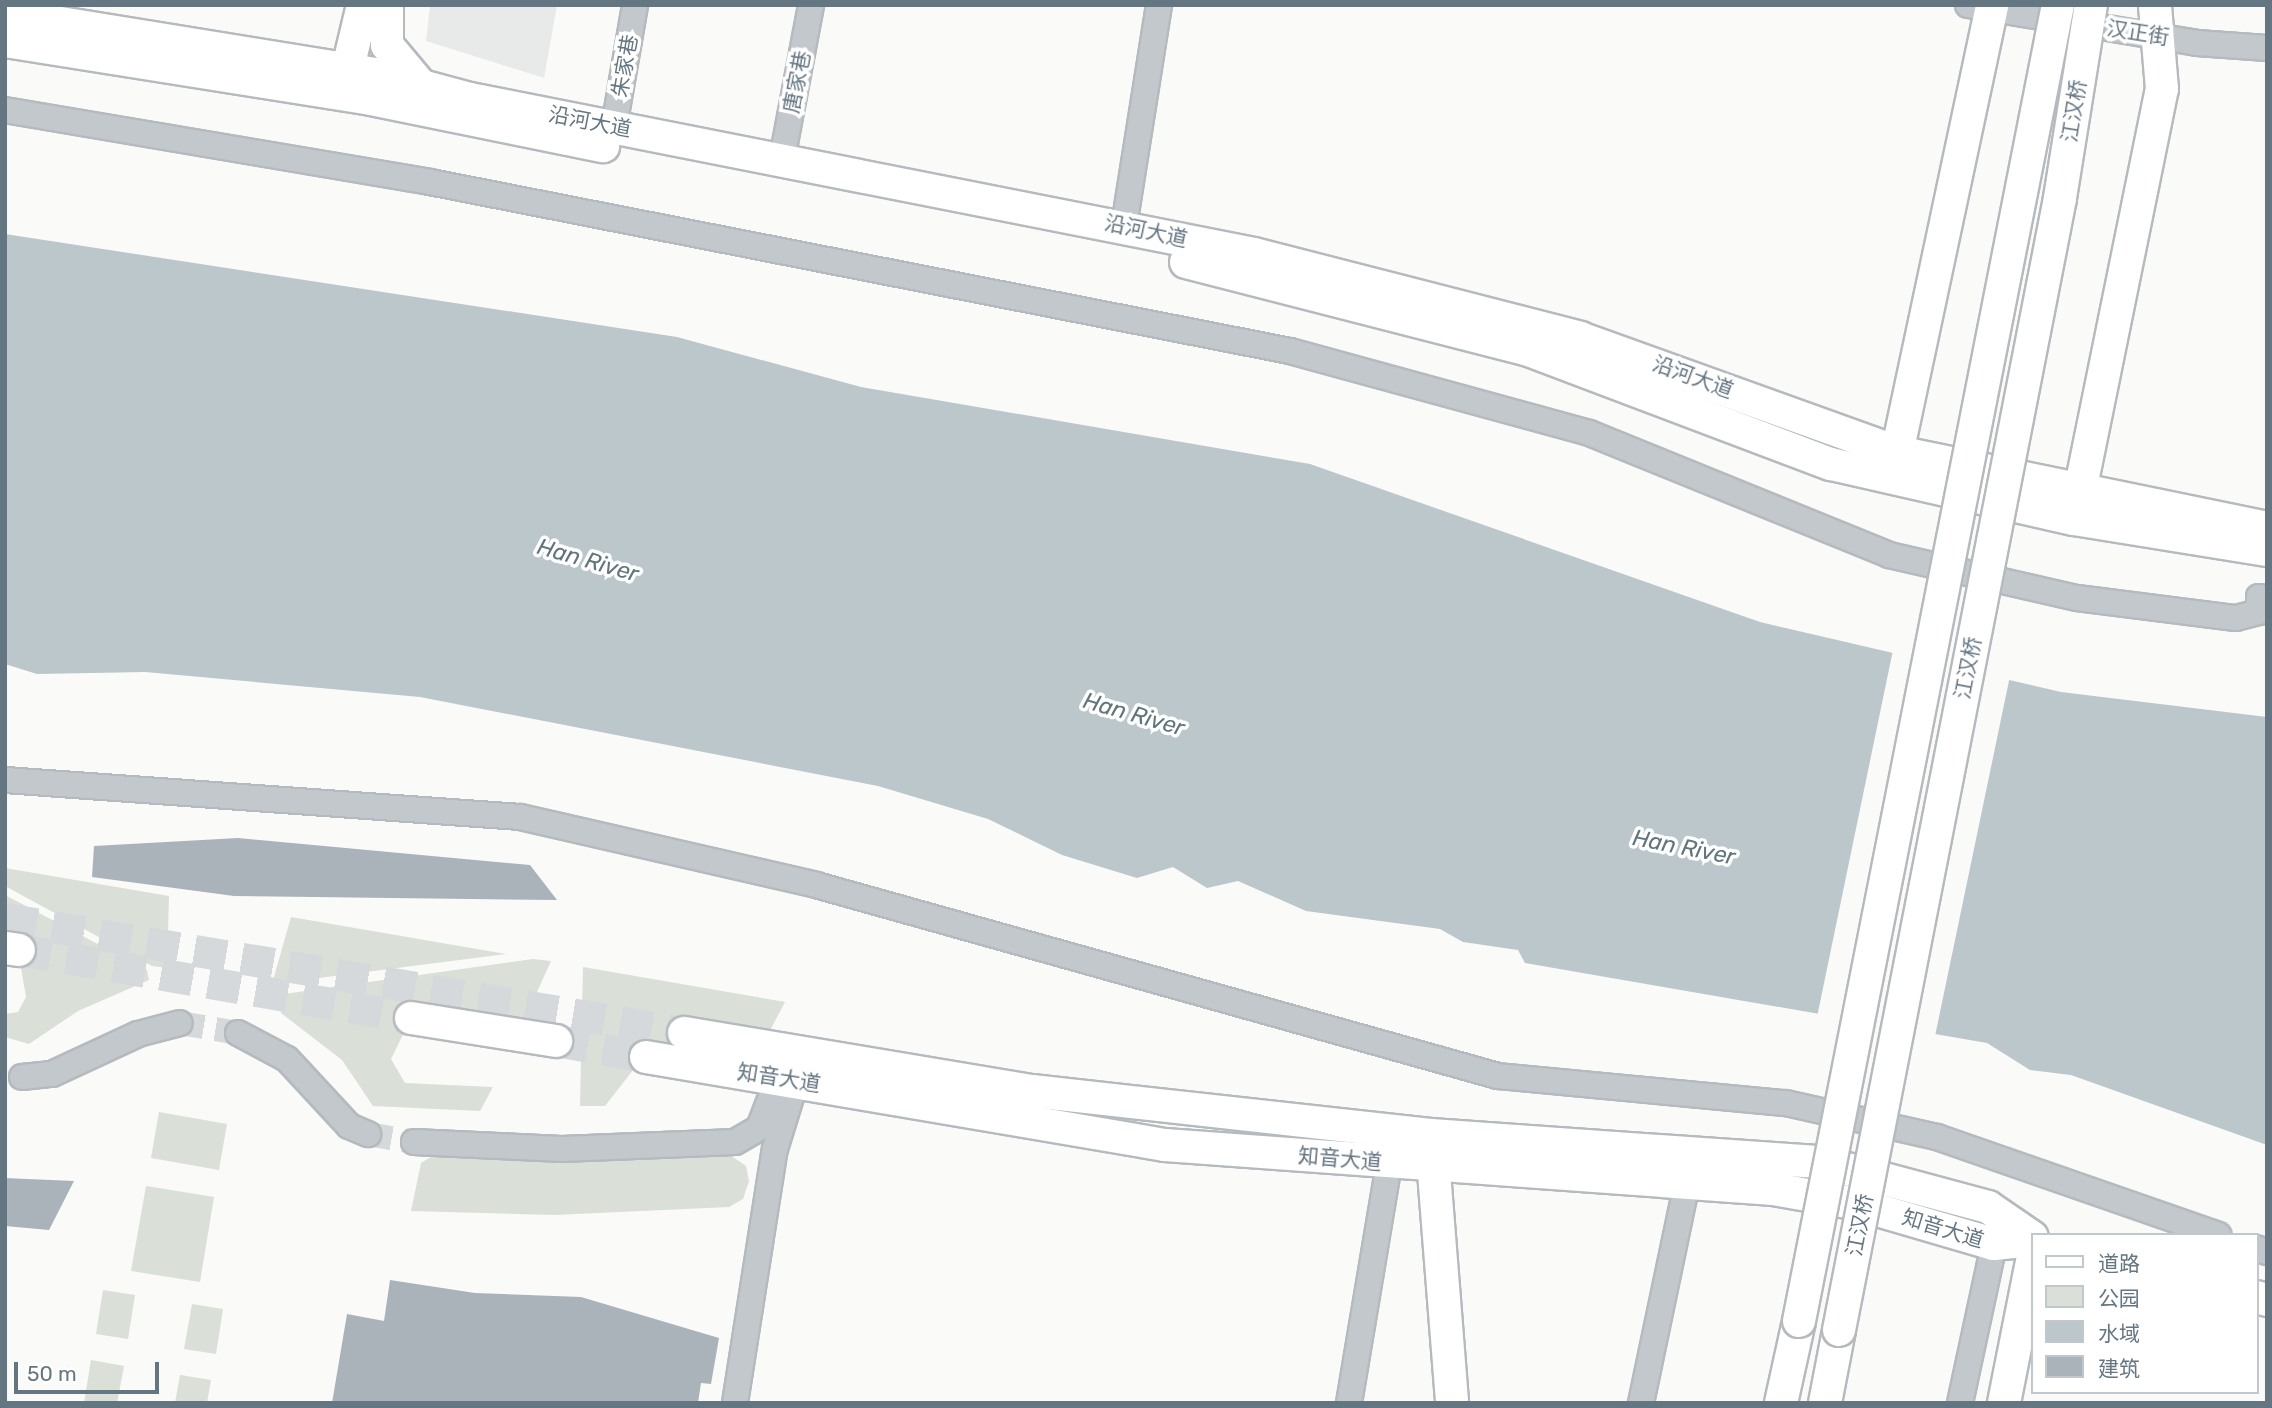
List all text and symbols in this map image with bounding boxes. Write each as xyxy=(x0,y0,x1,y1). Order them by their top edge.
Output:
street label: 汉正街 xyxy=(2105,16,2171,50)
street label: 朱家巷 xyxy=(607,33,643,99)
street label: 唐家巷 xyxy=(779,49,815,115)
street label: 江汉桥 xyxy=(2057,78,2091,144)
street label: 沿河大道 xyxy=(546,102,634,142)
street label: 沿河大道 xyxy=(1102,210,1190,252)
street label: 沿河大道 xyxy=(1649,351,1737,403)
water label: Han River xyxy=(534,532,642,588)
street label: 江汉桥 xyxy=(1950,635,1986,701)
water label: Han River xyxy=(1080,686,1188,742)
water label: Han River xyxy=(1630,824,1738,870)
street label: 知音大道 xyxy=(736,1059,822,1097)
street label: 知音大道 xyxy=(1297,1143,1383,1175)
street label: 江汉桥 xyxy=(1842,1192,1878,1258)
street label: 知音大道 xyxy=(1899,1205,1987,1253)
legend xyxy=(2030,1233,2258,1394)
text: 道路 xyxy=(2098,1251,2140,1276)
text: 公园 xyxy=(2098,1286,2140,1311)
text: 水域 xyxy=(2098,1321,2140,1346)
scale bar xyxy=(18,1348,163,1392)
text: 建筑 xyxy=(2098,1356,2140,1381)
text: 50 m xyxy=(27,1361,77,1386)

